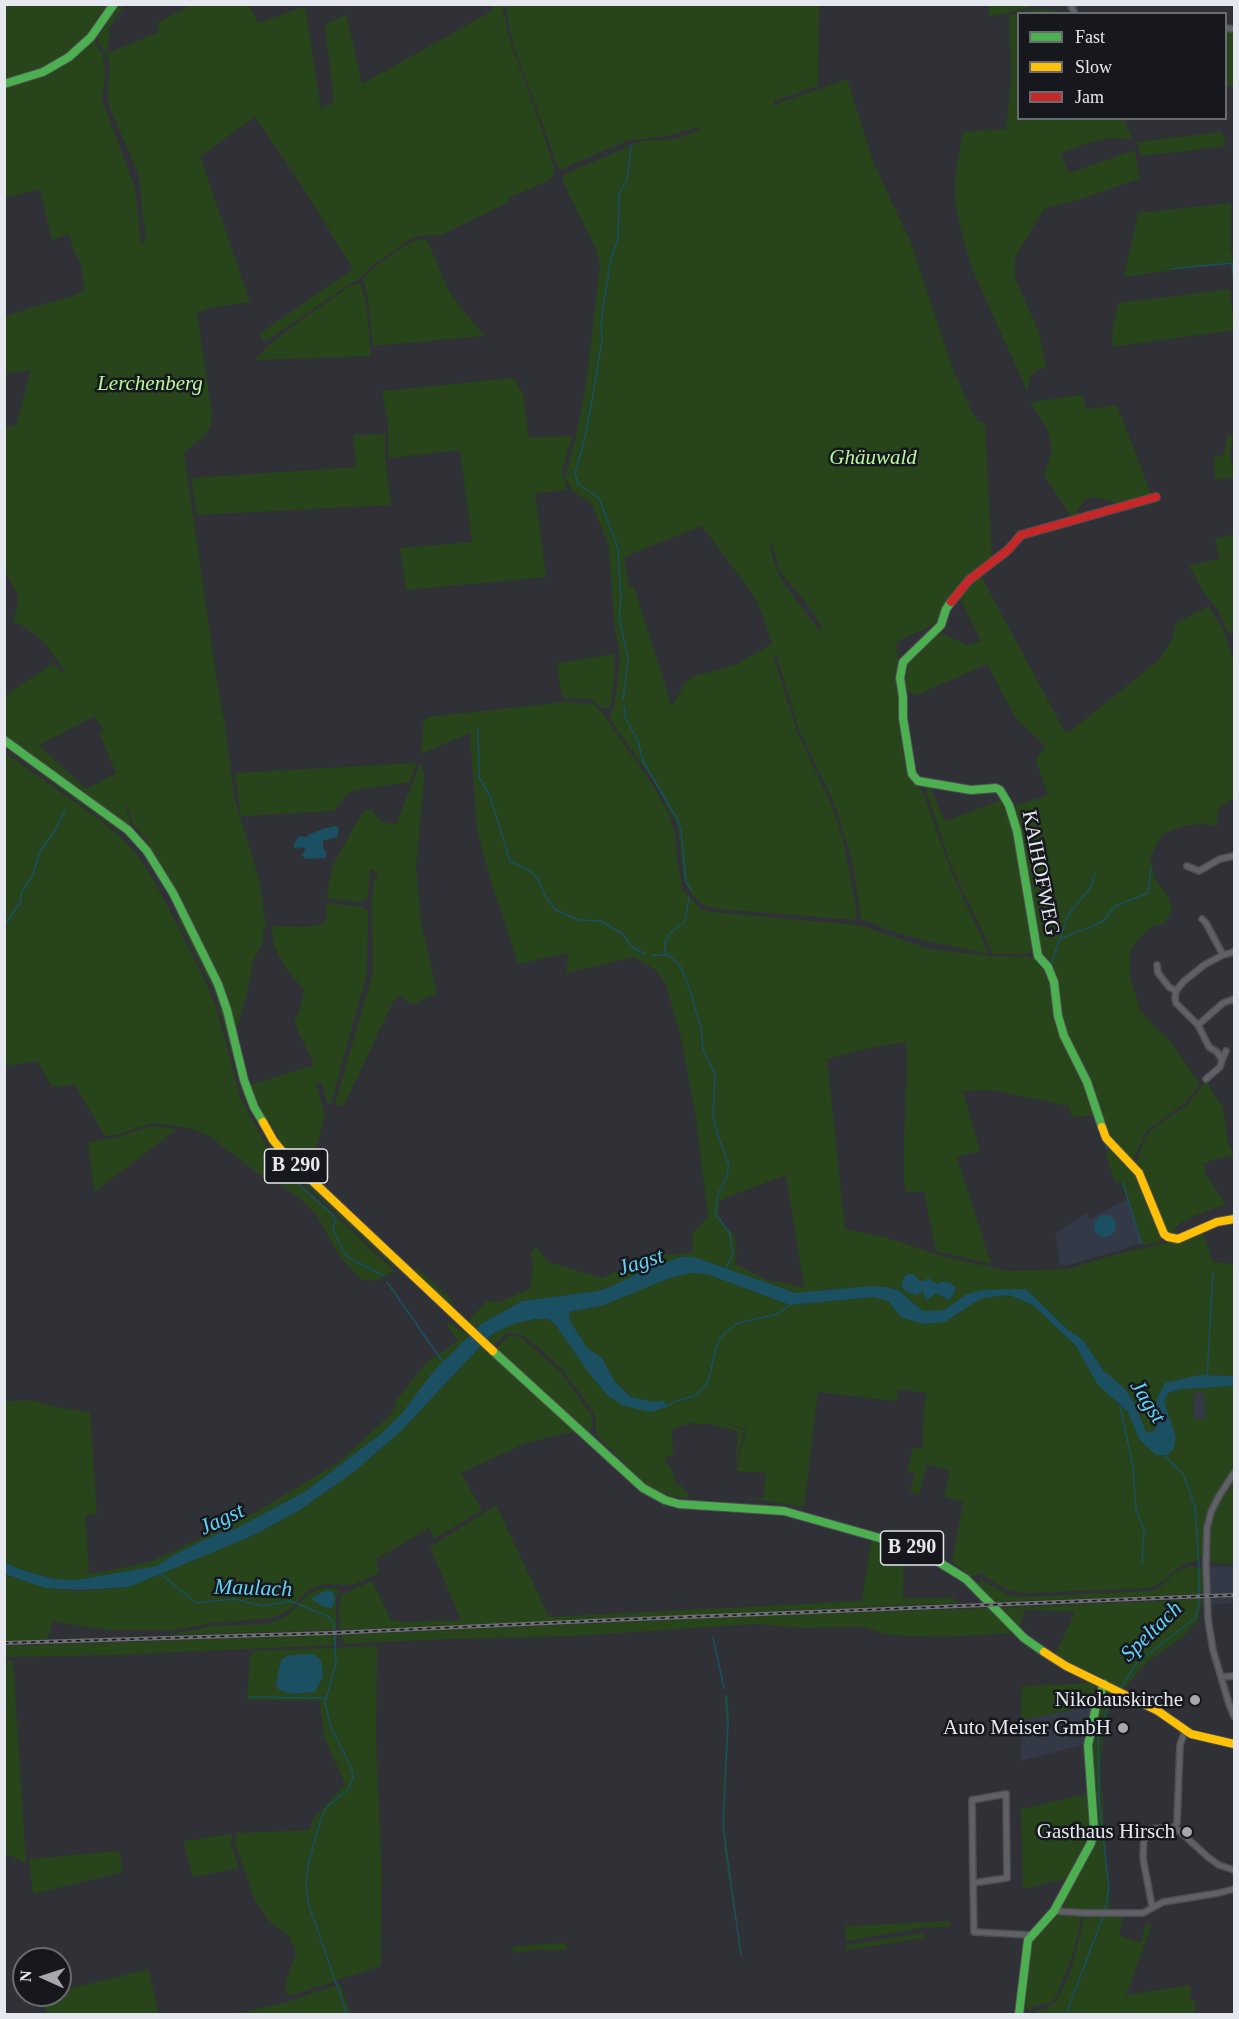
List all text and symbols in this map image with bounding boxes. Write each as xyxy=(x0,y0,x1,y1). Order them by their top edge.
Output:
legend xyxy=(1017,12,1227,120)
text: Fast xyxy=(1075,27,1105,47)
text: Slow xyxy=(1075,57,1112,77)
text: Jam xyxy=(1075,87,1104,107)
park label: Lerchenberg xyxy=(97,371,203,397)
park label: Ghäuwald xyxy=(829,445,917,471)
street label: KAIHOFWEG xyxy=(1016,808,1064,938)
road number: B 290 xyxy=(264,1149,328,1183)
water label: Jagst xyxy=(615,1244,667,1282)
water label: Jagst xyxy=(1124,1375,1170,1429)
water label: Jagst xyxy=(195,1498,249,1542)
road number: B 290 xyxy=(880,1531,944,1565)
water label: Maulach xyxy=(213,1574,293,1604)
water label: Speltach xyxy=(1116,1596,1188,1668)
place label: Nikolauskirche xyxy=(1055,1687,1183,1713)
marker: Nikolauskirche xyxy=(1188,1693,1202,1707)
place label: Auto Meiser GmbH xyxy=(943,1715,1111,1741)
marker: Auto Meiser GmbH xyxy=(1116,1721,1130,1735)
place label: Gasthaus Hirsch xyxy=(1037,1819,1175,1845)
marker: Gasthaus Hirsch xyxy=(1180,1825,1194,1839)
north arrow xyxy=(12,1947,72,2007)
text: N xyxy=(17,1970,34,1982)

